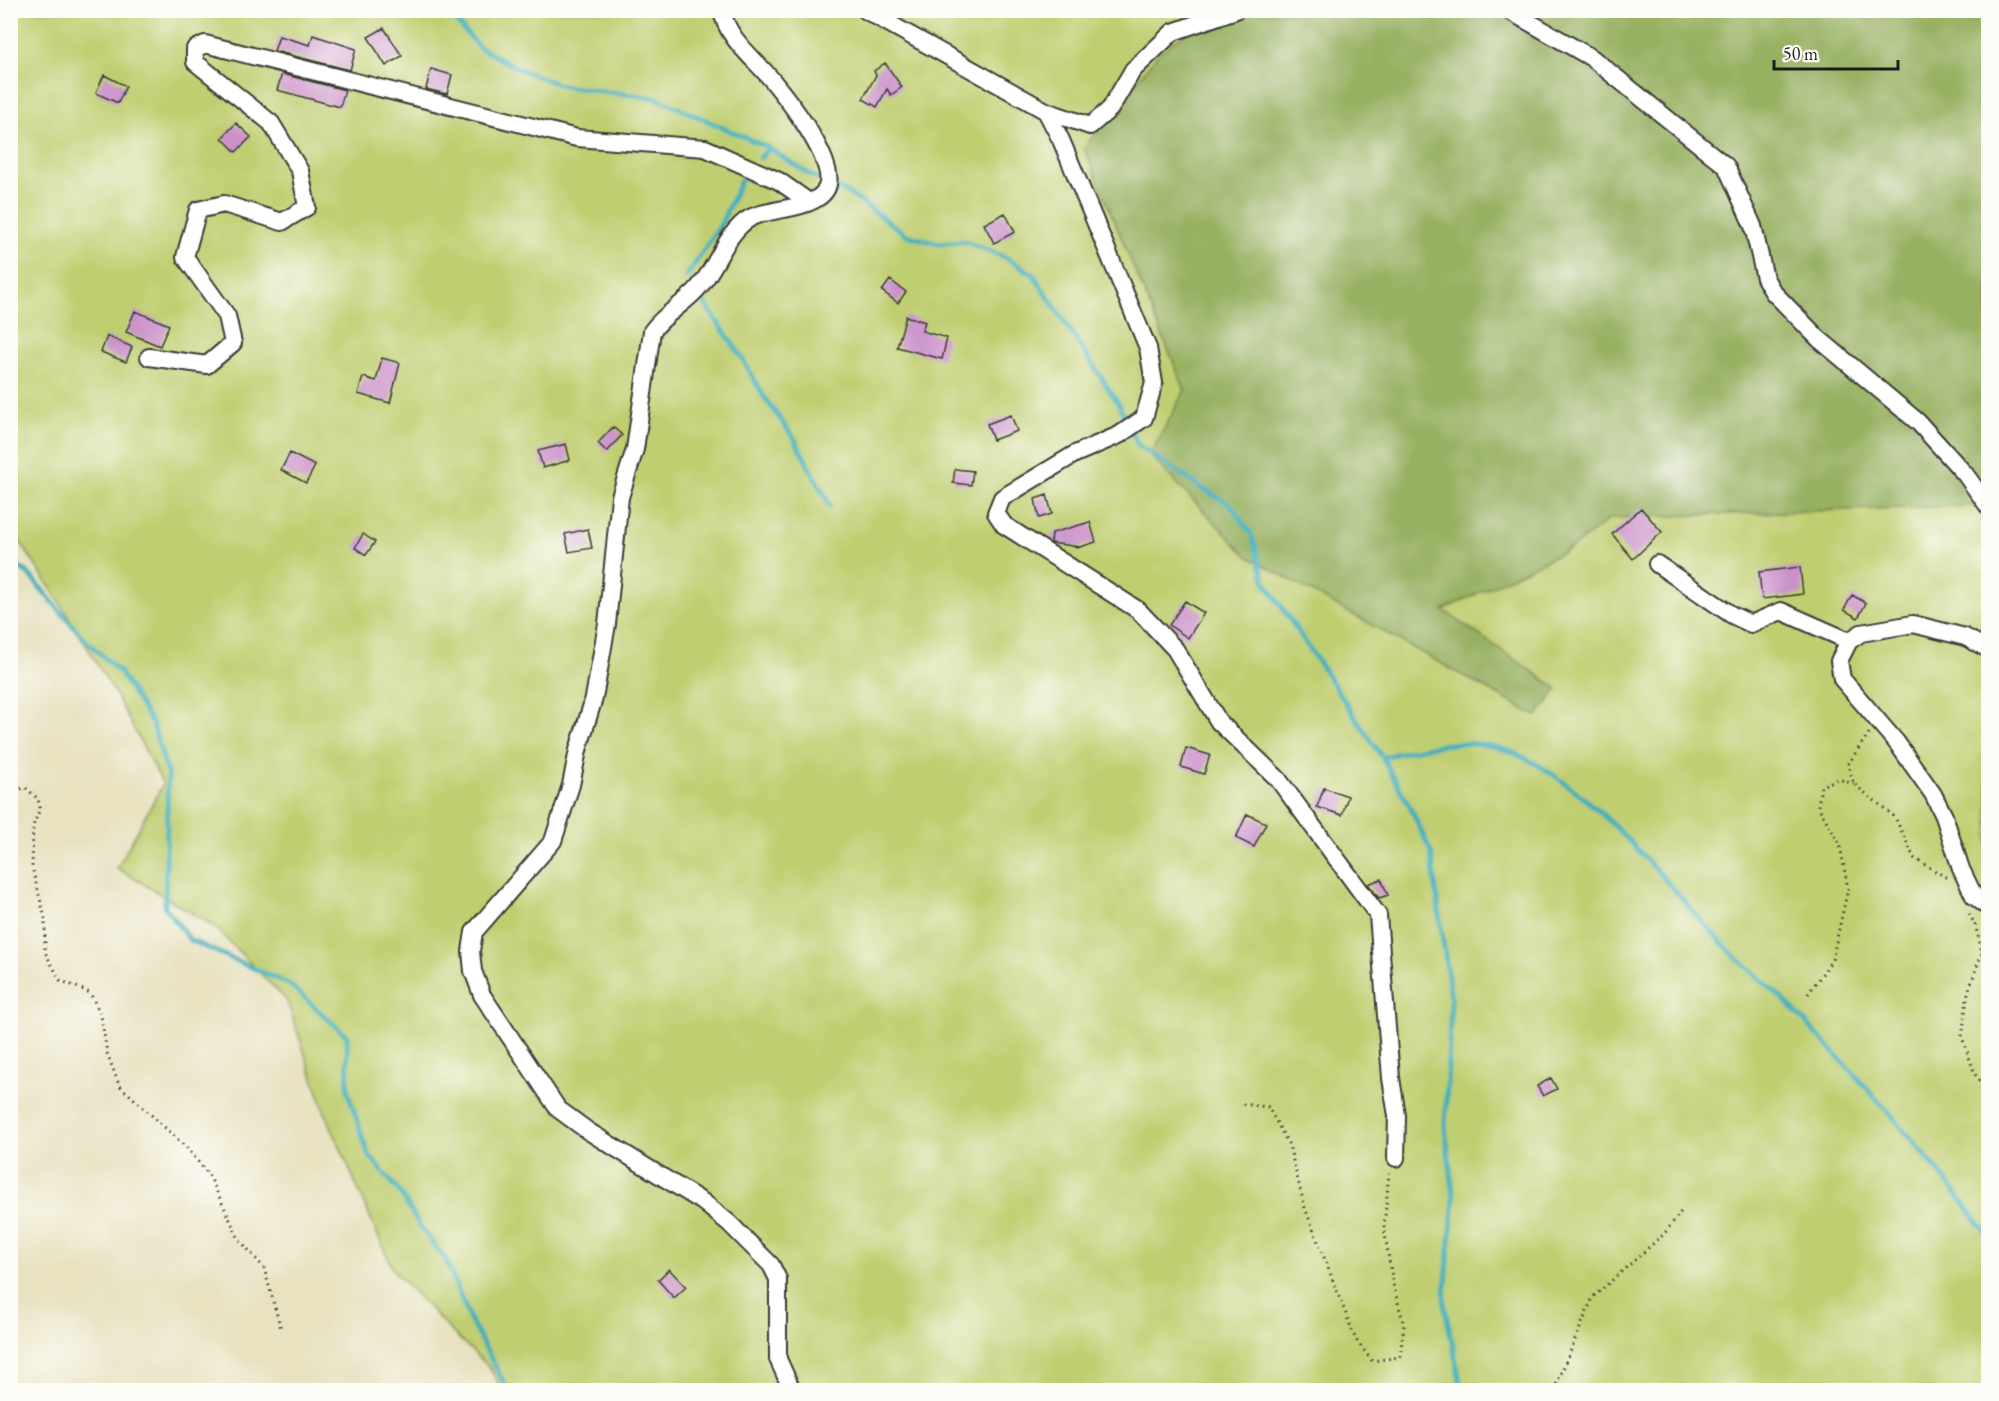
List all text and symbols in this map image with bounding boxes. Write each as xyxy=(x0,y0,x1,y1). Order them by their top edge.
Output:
scale bar xyxy=(1774,33,1898,71)
text: 50 m xyxy=(1783,42,1818,65)

